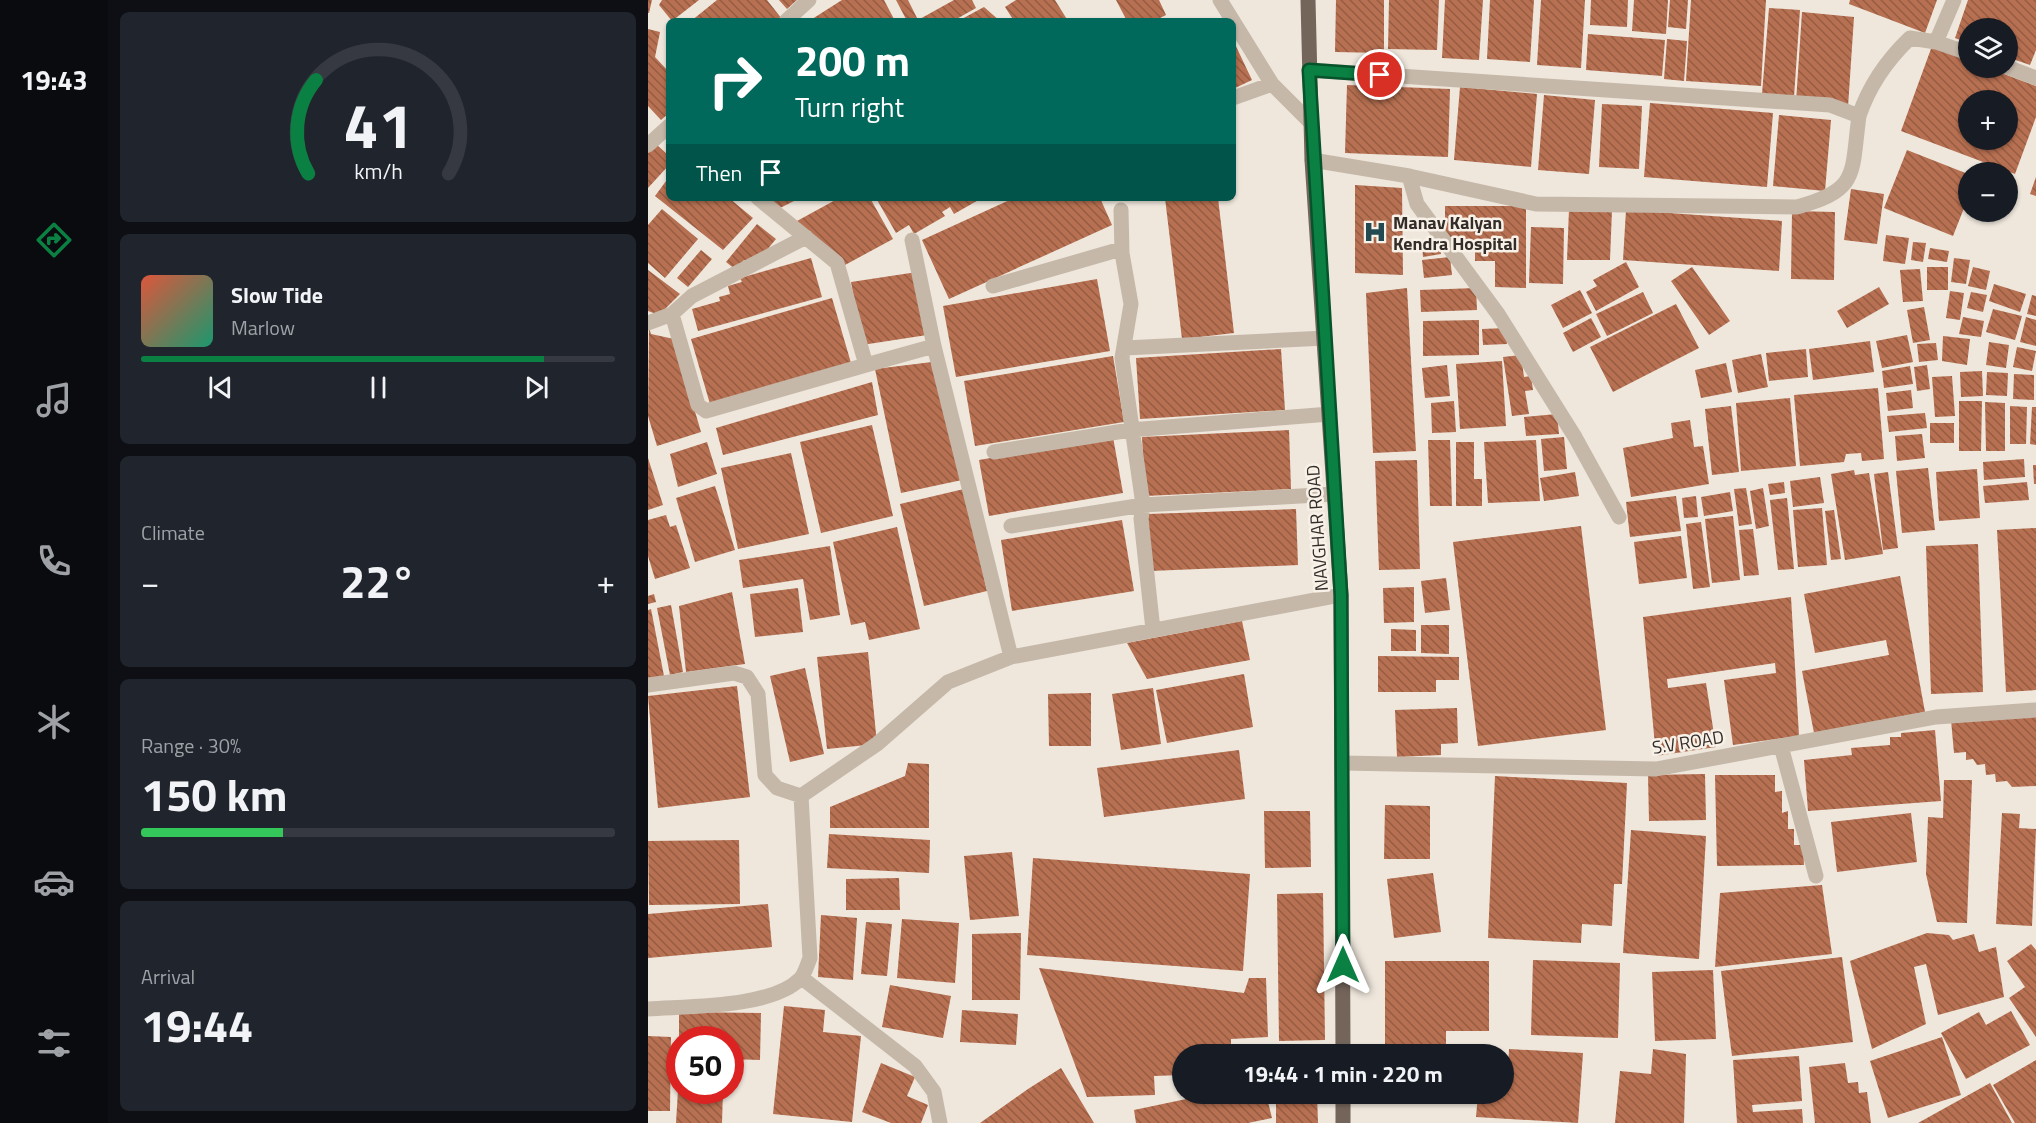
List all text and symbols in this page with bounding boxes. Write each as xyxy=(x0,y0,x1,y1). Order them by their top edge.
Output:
map controls xyxy=(1958,18,2018,222)
button: layers xyxy=(1958,18,2018,78)
text: 200 m xyxy=(795,28,910,92)
icon: right xyxy=(696,42,774,120)
pin xyxy=(1354,49,1405,100)
icon: arrive xyxy=(1363,58,1396,91)
text: 19:43 xyxy=(20,59,88,100)
text: 41 xyxy=(343,77,413,172)
text: Turn right xyxy=(795,86,904,127)
button: + xyxy=(1958,90,2018,150)
text: km/h xyxy=(354,155,402,187)
text: Then xyxy=(696,156,742,190)
icon: arrive xyxy=(754,156,787,189)
button: − xyxy=(1958,162,2018,222)
place label: Manav Kalyan Kendra Hospital xyxy=(1393,209,1517,257)
icon: directions xyxy=(33,219,75,261)
hospital icon: Manav Kalyan Kendra Hospital xyxy=(1362,219,1388,245)
text: Slow Tide xyxy=(231,278,323,312)
text: Marlow xyxy=(231,312,295,343)
icon: previous xyxy=(204,371,237,404)
icon: pause xyxy=(362,371,395,404)
icon: next xyxy=(520,371,553,404)
icon: music xyxy=(33,379,75,421)
street label: NAVGHAR ROAD xyxy=(1299,464,1335,592)
text: Climate xyxy=(141,517,205,548)
icon: phone xyxy=(33,540,75,582)
text: 22° xyxy=(340,547,416,615)
text: − xyxy=(141,557,159,607)
text: + xyxy=(597,557,615,607)
icon: climate xyxy=(33,701,75,743)
street label: S.V ROAD xyxy=(1650,723,1726,761)
text: Range · 30% xyxy=(141,730,241,761)
text: 150 km xyxy=(141,760,287,828)
icon: car xyxy=(33,861,75,903)
position arrow xyxy=(1311,933,1375,997)
text: Arrival xyxy=(141,961,195,992)
text: 19:44 xyxy=(141,991,253,1059)
icon: filters xyxy=(33,1022,75,1064)
speed limit sign: 50 xyxy=(666,1026,744,1104)
text: 19:44 · 1 min · 220 m xyxy=(1243,1057,1443,1091)

